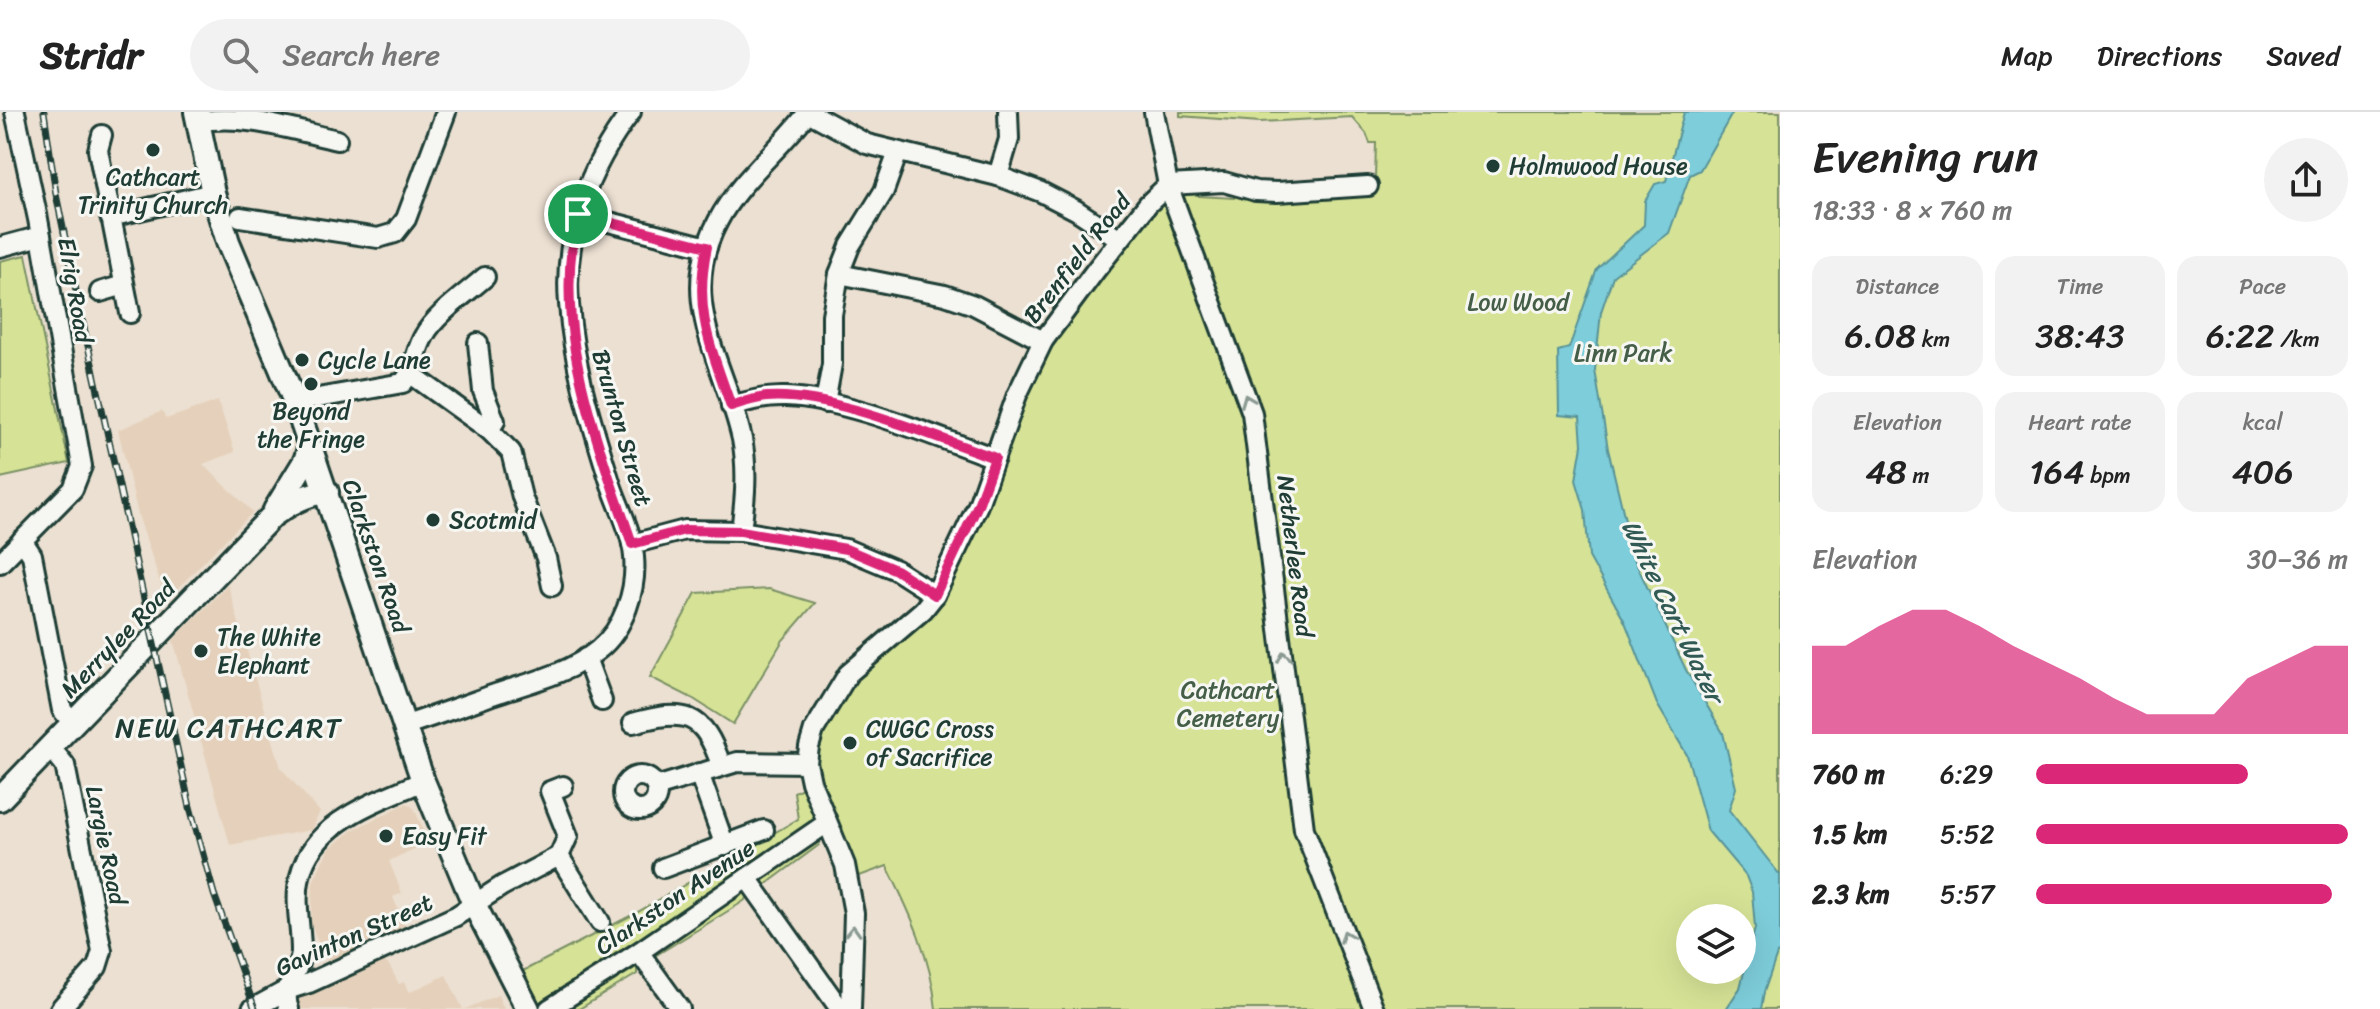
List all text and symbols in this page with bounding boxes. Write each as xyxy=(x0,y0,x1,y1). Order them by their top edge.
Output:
search box xyxy=(190,19,750,91)
text: Stridr xyxy=(40,22,142,89)
text: Search here xyxy=(282,28,440,82)
text: Map xyxy=(2001,31,2053,80)
text: Directions xyxy=(2097,31,2222,80)
text: Saved xyxy=(2266,31,2340,80)
icon: search xyxy=(218,33,262,77)
text: Evening run xyxy=(1812,118,2038,196)
button: share xyxy=(2264,138,2348,222)
marker: Cathcart Trinity Church xyxy=(144,141,162,159)
place label: Holmwood House xyxy=(1509,145,1688,187)
place label: Cathcart Trinity Church xyxy=(78,156,228,226)
marker: Holmwood House xyxy=(1484,157,1502,175)
pin xyxy=(544,180,612,248)
street label: Brenfield Road xyxy=(1012,182,1143,333)
text: 18:33 · 8 × 760 m xyxy=(1812,187,2012,233)
icon: arrive xyxy=(556,192,600,236)
street label: Elrig Road xyxy=(45,234,105,348)
text: Distance xyxy=(1856,267,1939,306)
text: Time xyxy=(2057,267,2103,306)
text: Pace xyxy=(2239,267,2286,306)
park label: Low Wood xyxy=(1467,281,1570,323)
text: 6.08 xyxy=(1844,306,1916,366)
text: 38:43 xyxy=(2035,306,2125,366)
text: 6:22 xyxy=(2206,306,2274,366)
text: km xyxy=(1916,320,1950,359)
text: /km xyxy=(2274,320,2320,359)
park label: Linn Park xyxy=(1574,332,1673,374)
place label: Cycle Lane xyxy=(318,339,431,381)
street label: Brunton Street xyxy=(580,345,664,511)
marker: Cycle Lane xyxy=(293,351,311,369)
marker: Beyond the Fringe xyxy=(302,375,320,393)
place label: Beyond the Fringe xyxy=(257,390,365,460)
one-way arrow xyxy=(1241,394,1257,408)
text: Elevation xyxy=(1853,403,1942,442)
text: Heart rate xyxy=(2028,403,2132,442)
text: kcal xyxy=(2243,403,2283,442)
text: 48 xyxy=(1865,442,1907,502)
text: 164 xyxy=(2029,442,2084,502)
text: 406 xyxy=(2232,442,2294,502)
text: m xyxy=(1907,456,1930,495)
text: bpm xyxy=(2084,456,2131,495)
street label: Clarkston Road xyxy=(330,473,423,641)
street label: Netherlee Road xyxy=(1264,473,1326,642)
place label: Scotmid xyxy=(449,499,539,541)
marker: Scotmid xyxy=(424,511,442,529)
water label: White Cart Water xyxy=(1609,511,1739,715)
text: Elevation xyxy=(1812,536,1917,582)
text: 30–36 m xyxy=(2247,536,2348,582)
street label: Merrylee Road xyxy=(50,568,188,708)
place label: The White Elephant xyxy=(217,616,321,686)
marker: The White Elephant xyxy=(192,642,210,660)
one-way arrow xyxy=(1276,651,1293,664)
park label: Cathcart Cemetery xyxy=(1177,669,1280,739)
district label: NEW CATHCART xyxy=(115,703,343,752)
place label: CWGC Cross of Sacrifice xyxy=(866,708,994,778)
marker: CWGC Cross of Sacrifice xyxy=(841,734,859,752)
text: 760 m xyxy=(1812,751,1885,797)
text: 6:29 xyxy=(1940,751,1994,797)
street label: Largie Road xyxy=(73,781,140,911)
text: 1.5 km xyxy=(1812,811,1887,857)
text: 5:52 xyxy=(1940,811,1995,857)
place label: Easy Fit xyxy=(402,815,488,857)
marker: Easy Fit xyxy=(377,827,395,845)
street label: Clarkston Avenue xyxy=(586,828,764,966)
text: 2.3 km xyxy=(1812,871,1890,917)
text: 5:57 xyxy=(1940,871,1994,917)
street label: Gavinton Street xyxy=(268,881,440,989)
map controls xyxy=(1676,904,1756,984)
button: layers xyxy=(1676,904,1756,984)
one-way arrow xyxy=(845,924,862,937)
one-way arrow xyxy=(1339,930,1356,944)

